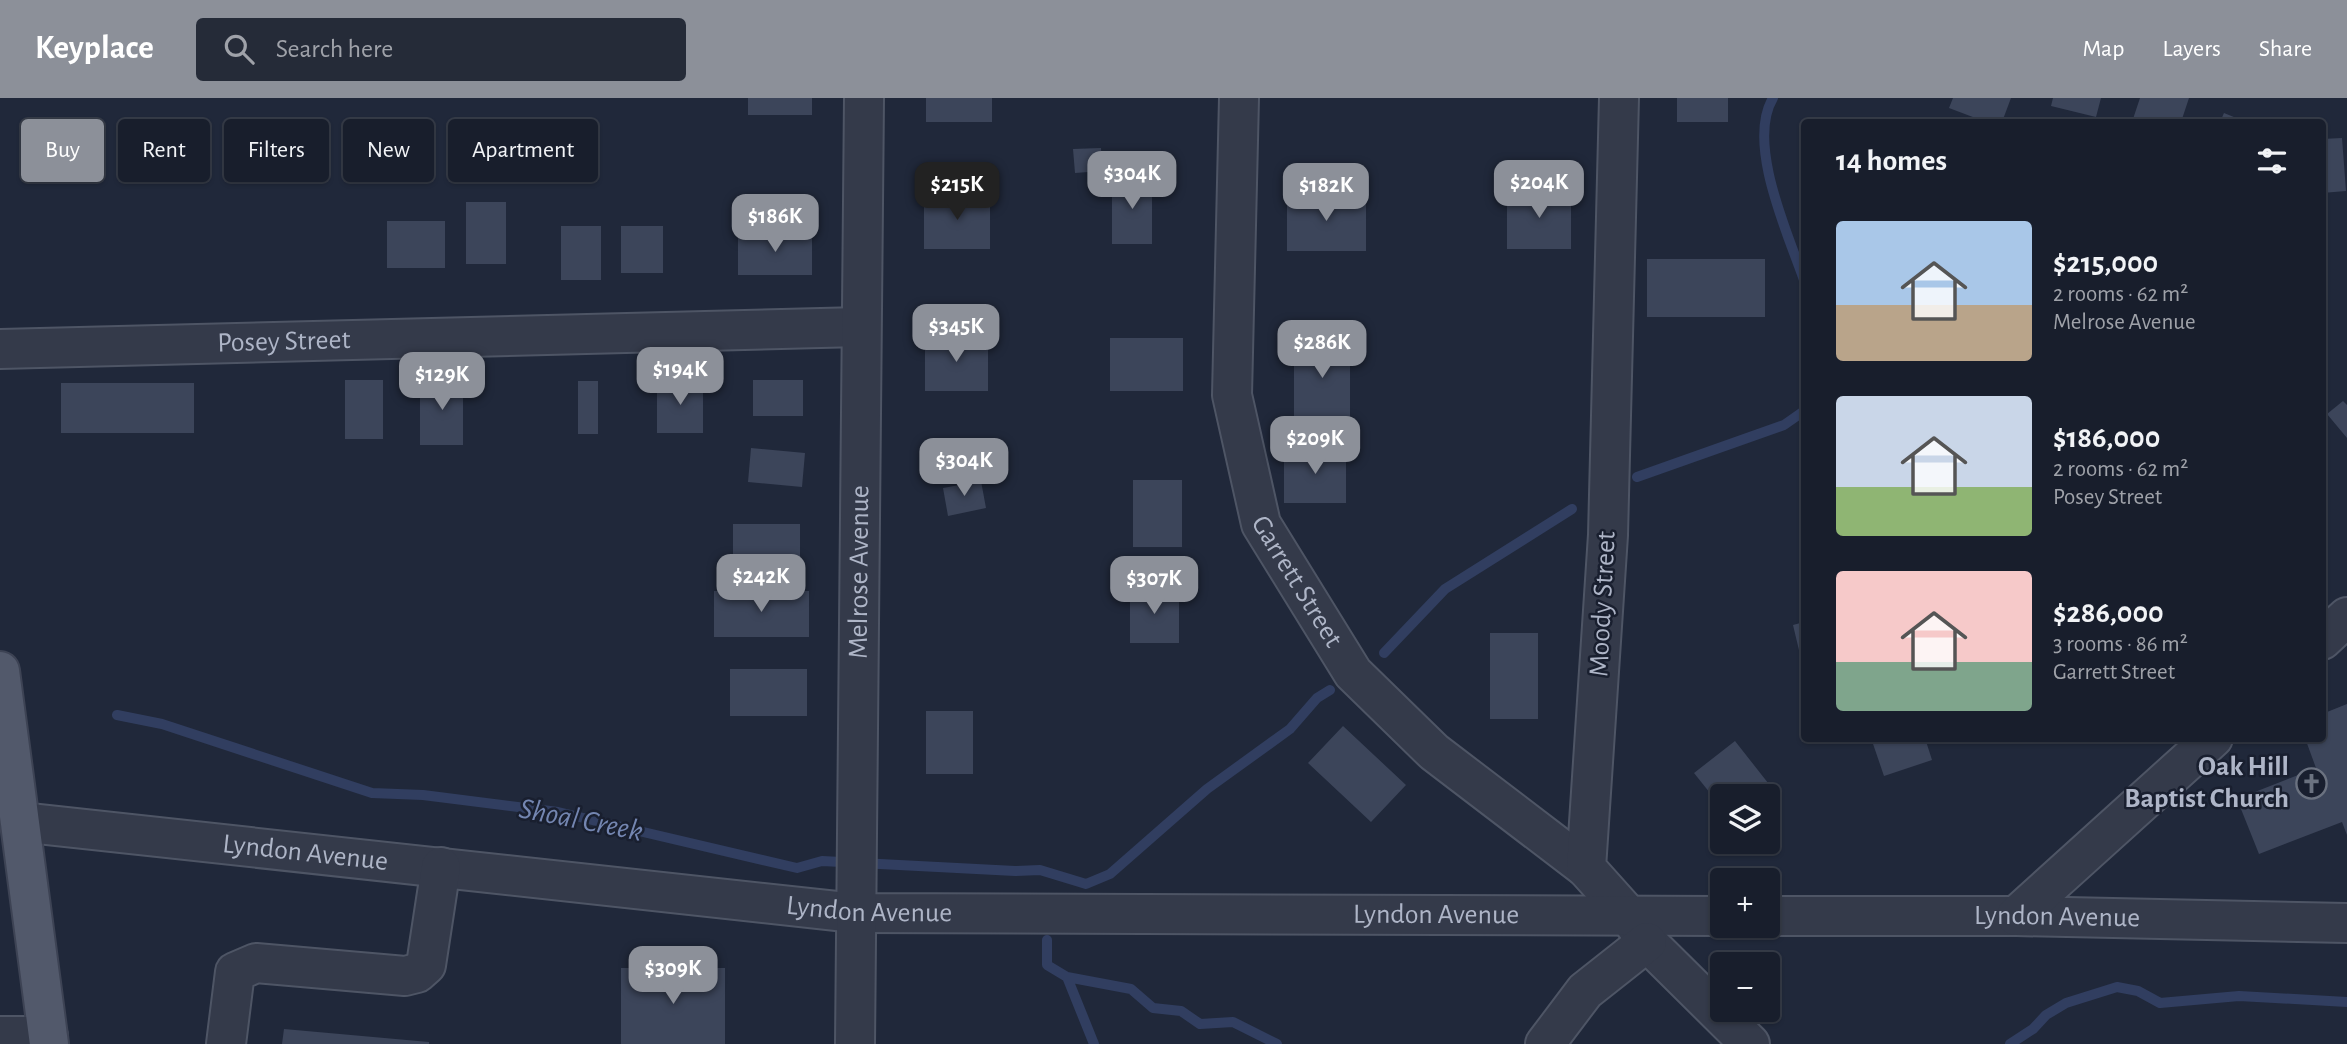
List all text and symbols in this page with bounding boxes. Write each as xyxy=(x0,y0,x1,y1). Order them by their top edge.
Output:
search box xyxy=(196,18,686,81)
icon: search xyxy=(220,30,258,68)
text: Keyplace xyxy=(35,32,154,65)
text: Search here xyxy=(276,36,393,62)
text: Map xyxy=(2082,37,2124,61)
text: Layers xyxy=(2162,37,2221,61)
text: Share xyxy=(2259,37,2312,61)
chip: Buy xyxy=(21,119,104,182)
chip: Rent xyxy=(118,119,210,182)
chip: Filters xyxy=(224,119,329,182)
chip: New xyxy=(343,119,434,182)
chip: Apartment xyxy=(448,119,598,182)
icon: filters xyxy=(2253,142,2291,180)
text: 14 homes xyxy=(1836,146,1947,176)
pin: $304K xyxy=(1083,152,1181,211)
pin: $204K xyxy=(1490,160,1588,220)
pin: $215K xyxy=(908,162,1006,222)
text: $304K xyxy=(1103,162,1161,185)
pin: $182K xyxy=(1277,164,1375,223)
text: $204K xyxy=(1510,171,1568,194)
text: $215K xyxy=(931,173,983,196)
text: $182K xyxy=(1299,174,1353,197)
pin: $186K xyxy=(726,194,824,254)
text: $186K xyxy=(748,205,802,228)
text: $215,000 xyxy=(2053,248,2158,278)
icon: home xyxy=(1892,249,1976,333)
text: 2 rooms · 62 m² xyxy=(2053,283,2188,306)
pin: $345K xyxy=(907,304,1005,364)
text: Melrose Avenue xyxy=(2053,311,2196,334)
text: $345K xyxy=(928,315,984,338)
pin: $286K xyxy=(1273,320,1371,380)
street label: Posey Street xyxy=(217,326,351,357)
text: $286K xyxy=(1293,331,1351,354)
pin: $194K xyxy=(631,348,729,407)
pin: $129K xyxy=(393,352,491,412)
text: $194K xyxy=(653,358,707,381)
text: $129K xyxy=(415,363,469,386)
pin: $209K xyxy=(1266,416,1364,476)
text: $186,000 xyxy=(2053,423,2160,453)
icon: home xyxy=(1892,424,1976,508)
text: $209K xyxy=(1286,427,1344,450)
pin: $304K xyxy=(915,438,1013,498)
text: $304K xyxy=(935,449,993,472)
text: 2 rooms · 62 m² xyxy=(2053,458,2188,481)
street label: Melrose Avenue xyxy=(845,485,874,659)
text: Posey Street xyxy=(2053,486,2162,509)
street label: Garrett Street xyxy=(1246,511,1348,652)
street label: Moody Street xyxy=(1585,530,1621,678)
pin: $242K xyxy=(712,554,810,614)
pin: $307K xyxy=(1105,556,1203,616)
text: $242K xyxy=(732,565,790,588)
text: $307K xyxy=(1126,567,1182,590)
text: $286,000 xyxy=(2053,598,2164,628)
icon: home xyxy=(1892,599,1976,683)
text: 3 rooms · 86 m² xyxy=(2053,633,2188,656)
text: Garrett Street xyxy=(2053,661,2175,684)
place label: Oak Hill Baptist Church xyxy=(2124,753,2289,813)
church icon: Oak Hill Baptist Church xyxy=(2295,766,2329,800)
map controls xyxy=(1710,784,1780,1022)
button: layers xyxy=(1710,784,1780,854)
water label: Shoal Creek xyxy=(517,793,645,847)
street label: Lyndon Avenue xyxy=(221,830,389,876)
button: + xyxy=(1710,868,1780,938)
street label: Lyndon Avenue xyxy=(785,892,952,927)
street label: Lyndon Avenue xyxy=(1353,901,1519,929)
street label: Lyndon Avenue xyxy=(1974,902,2140,933)
pin: $309K xyxy=(624,946,722,1006)
button: − xyxy=(1710,952,1780,1022)
text: $309K xyxy=(645,957,701,980)

